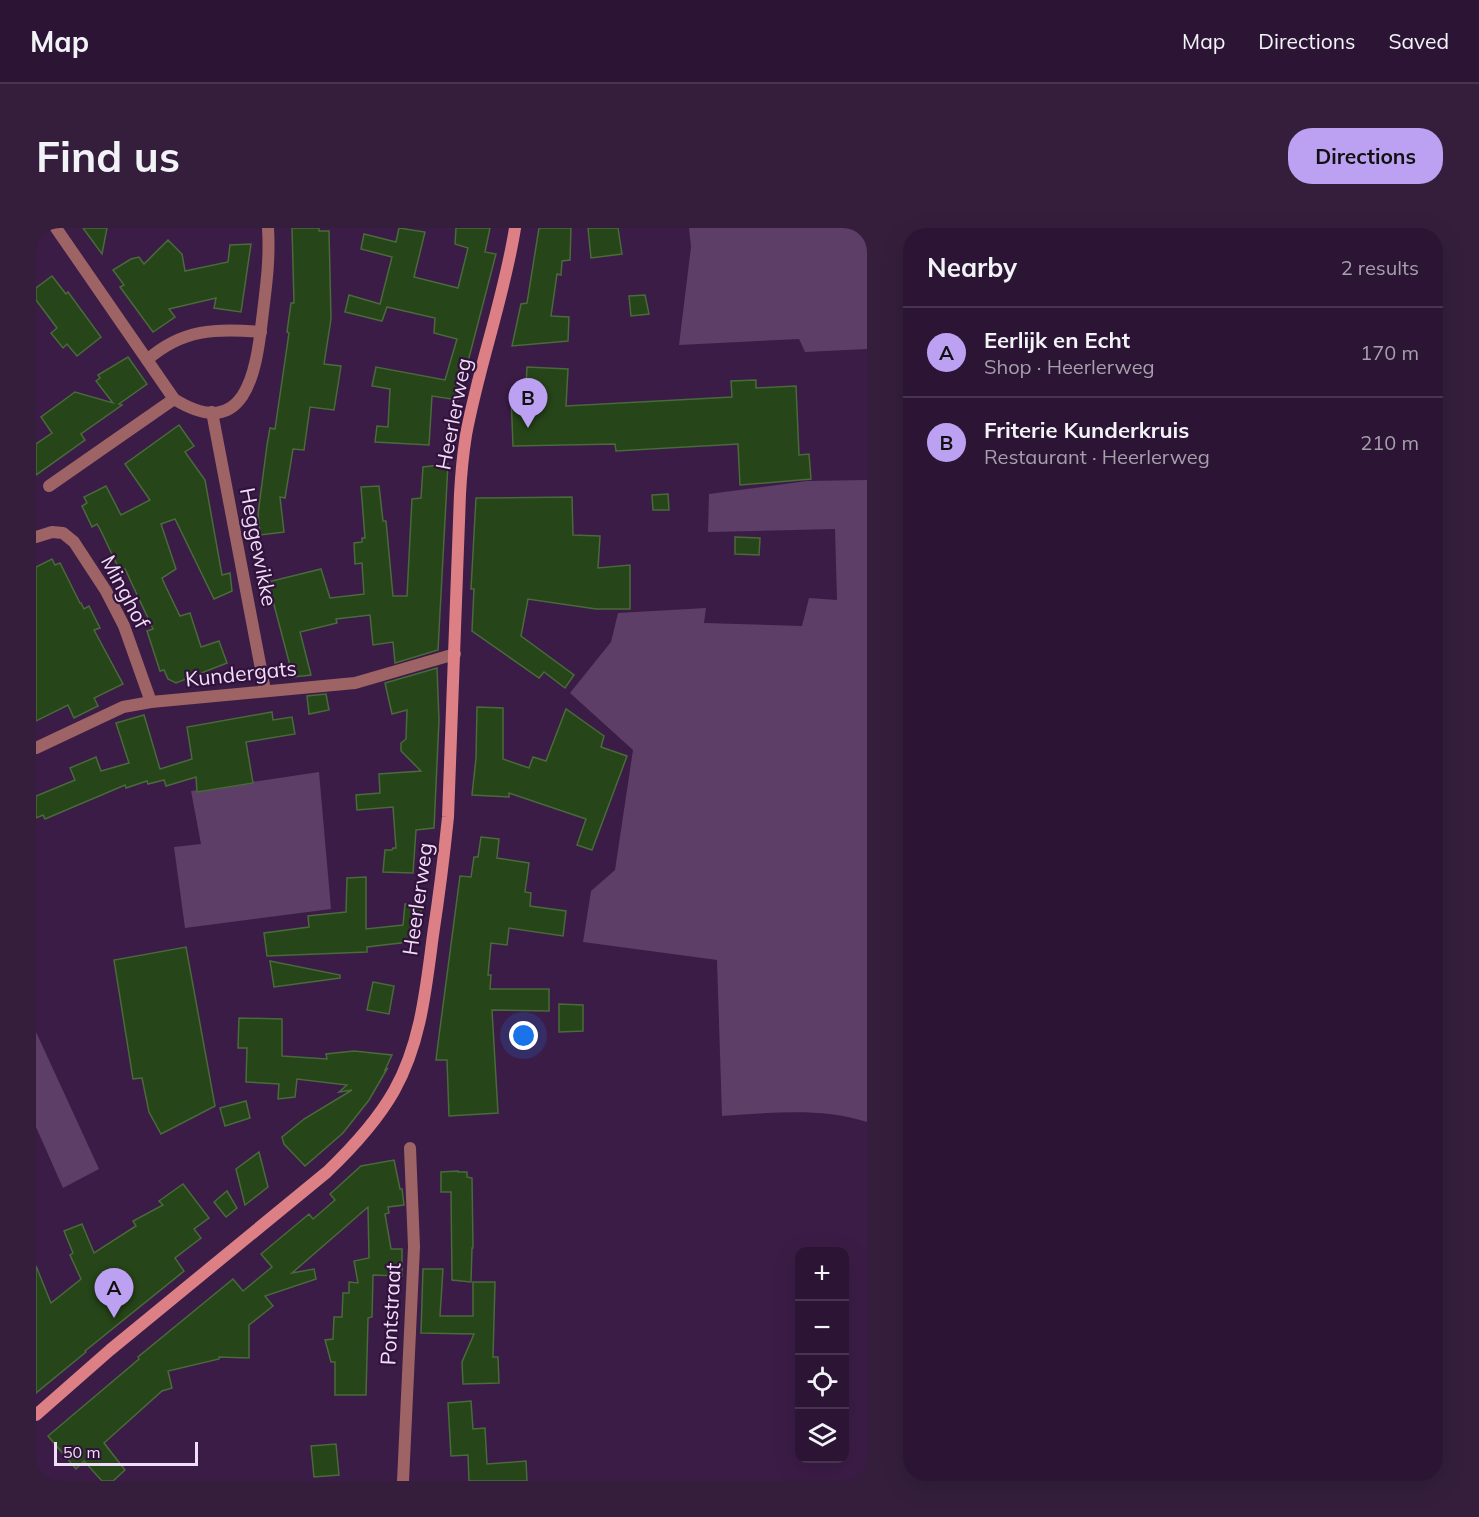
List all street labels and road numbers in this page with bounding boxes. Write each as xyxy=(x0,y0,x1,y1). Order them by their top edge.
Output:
street label: Heerlerweg xyxy=(429,356,477,472)
street label: Heggewikke xyxy=(235,485,283,608)
street label: Minghof xyxy=(96,550,156,633)
street label: Kundergats xyxy=(184,654,298,692)
street label: Heerlerweg xyxy=(396,841,438,957)
street label: Pontstraat xyxy=(374,1262,406,1366)

